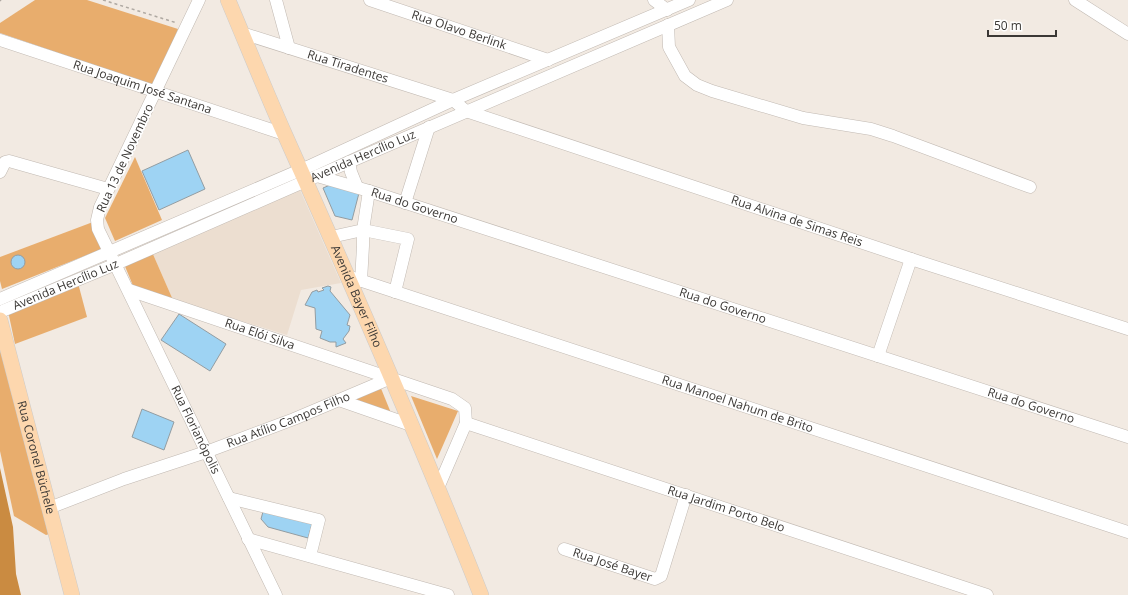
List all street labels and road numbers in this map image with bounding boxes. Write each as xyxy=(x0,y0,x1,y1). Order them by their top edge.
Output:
street label: Rua Olavo Berlink xyxy=(410,6,510,54)
street label: Rua Tiradentes xyxy=(305,45,391,87)
street label: Rua Joaquim José Santana xyxy=(71,56,214,118)
street label: Rua 13 de Novembro xyxy=(92,101,157,215)
street label: Avenida Hercílio Luz xyxy=(308,125,418,186)
street label: Rua do Governo xyxy=(369,183,460,227)
street label: Rua Alvina de Simas Reis xyxy=(729,191,865,250)
street label: Avenida Bayer Filho xyxy=(327,242,387,350)
street label: Avenida Hercílio Luz xyxy=(10,255,121,314)
street label: Rua do Governo xyxy=(677,283,769,327)
street label: Rua Elói Silva xyxy=(223,314,297,353)
street label: Rua Manoel Nahum de Brito xyxy=(660,371,816,436)
street label: Rua Florianópolis xyxy=(167,382,225,477)
street label: Rua do Governo xyxy=(985,383,1077,427)
street label: Rua Atílio Campos Filho xyxy=(224,387,352,452)
street label: Rua Coronel Büchele xyxy=(13,399,59,516)
street label: Rua Jardim Porto Belo xyxy=(665,481,787,536)
street label: Rua José Bayer xyxy=(571,543,655,586)

